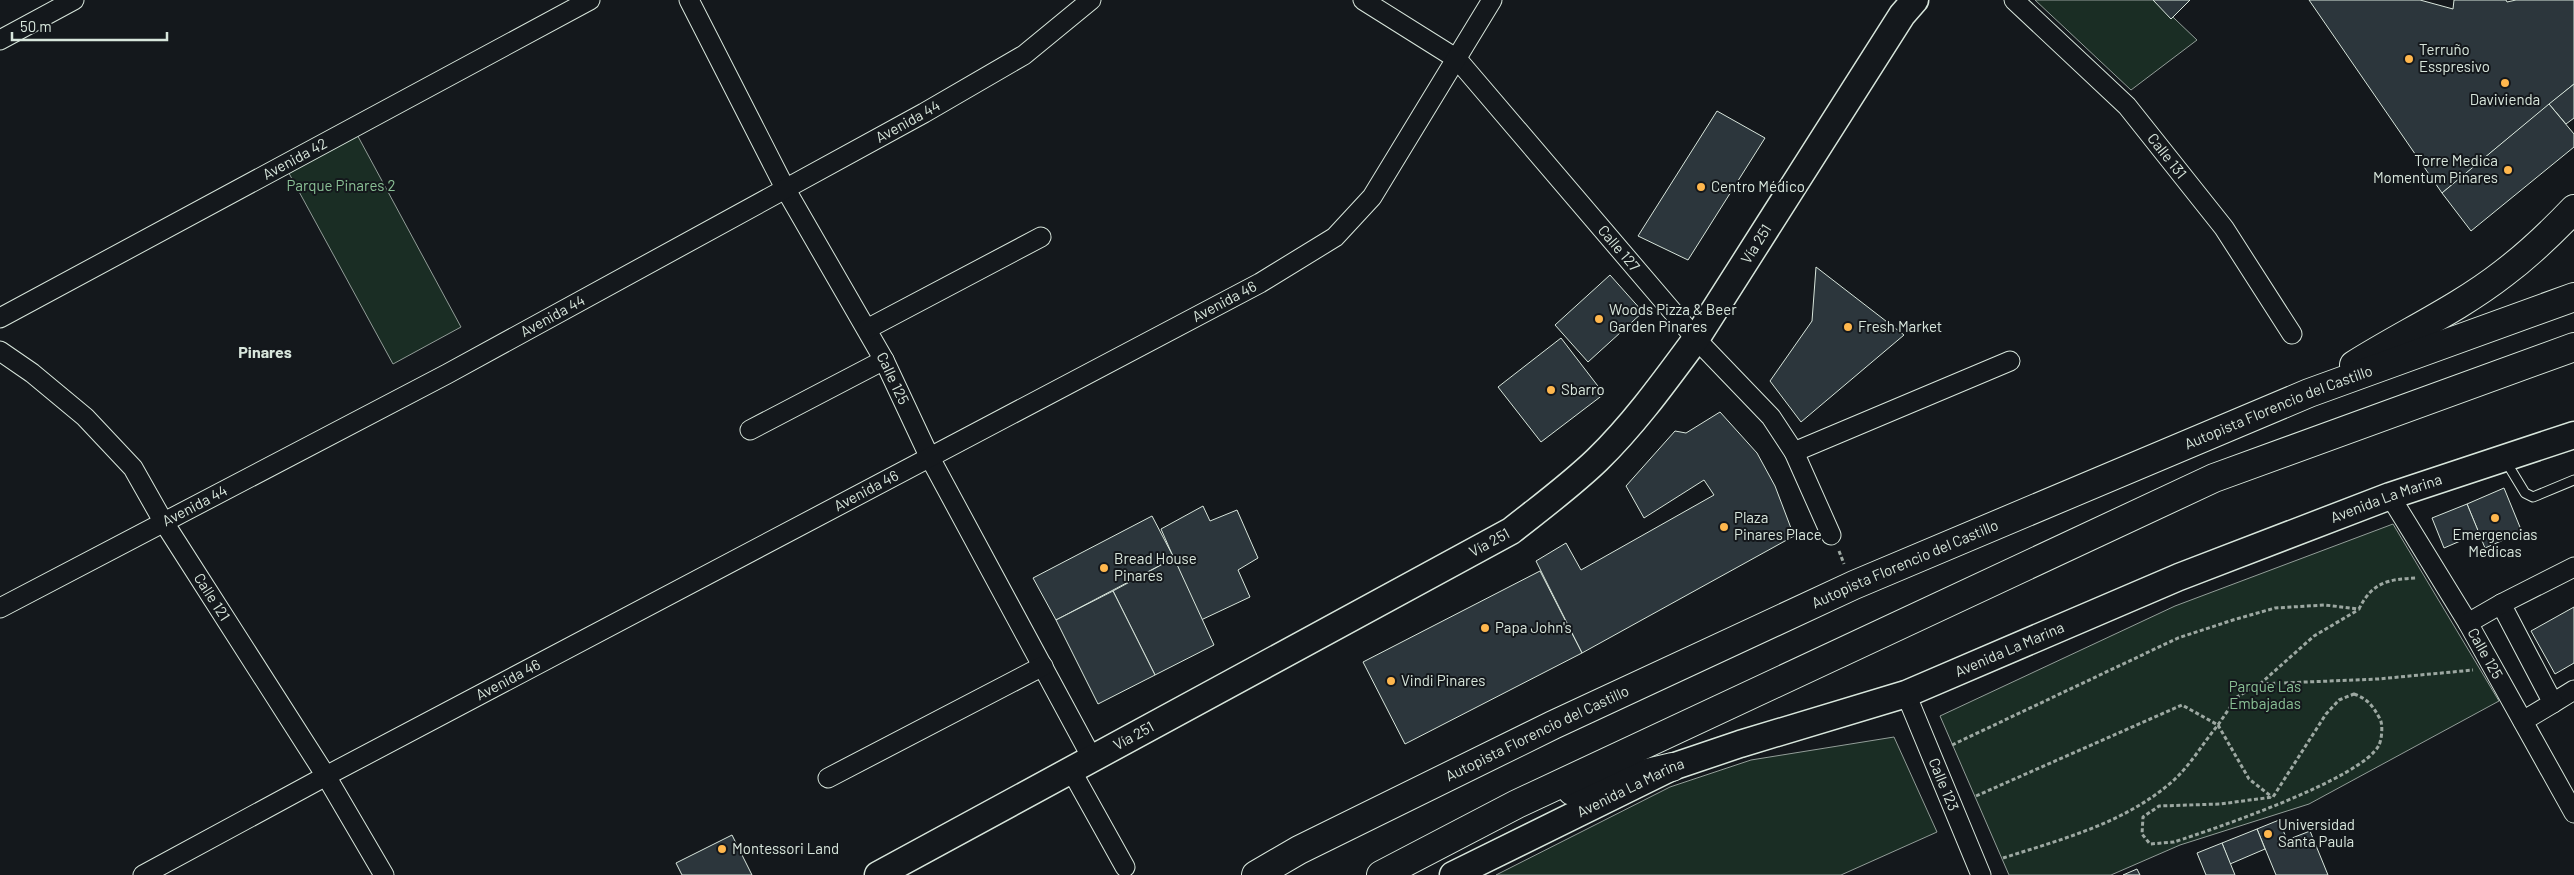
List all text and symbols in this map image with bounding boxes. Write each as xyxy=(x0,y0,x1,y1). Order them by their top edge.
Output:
scale bar xyxy=(12,10,168,42)
text: 50 m xyxy=(20,17,52,35)
place label: Terruño Esspresivo xyxy=(2419,40,2490,75)
marker: Terruño Esspresivo xyxy=(2403,53,2415,65)
marker: Davivienda xyxy=(2499,77,2511,89)
place label: Davivienda xyxy=(2470,90,2540,108)
street label: Avenida 44 xyxy=(872,96,943,146)
street label: Calle 131 xyxy=(2144,129,2191,182)
street label: Avenida 42 xyxy=(259,133,330,183)
place label: Torre Medica Momentum Pinares xyxy=(2373,151,2498,186)
marker: Torre Medica Momentum Pinares xyxy=(2502,164,2514,176)
park label: Parque Pinares 2 xyxy=(286,176,396,194)
place label: Centro Médico xyxy=(1711,177,1805,195)
marker: Centro Médico xyxy=(1695,181,1707,193)
street label: Vía 251 xyxy=(1736,220,1775,267)
street label: Calle 127 xyxy=(1595,221,1644,275)
street label: Avenida 46 xyxy=(1189,276,1259,325)
street label: Avenida 44 xyxy=(517,290,588,340)
place label: Woods Pizza & Beer Garden Pinares xyxy=(1609,300,1737,335)
marker: Woods Pizza & Beer Garden Pinares xyxy=(1593,313,1605,325)
place label: Fresh Market xyxy=(1858,317,1942,335)
marker: Fresh Market xyxy=(1842,321,1854,333)
district label: Pinares xyxy=(238,342,292,361)
street label: Calle 125 xyxy=(873,349,914,407)
street label: Autopista Florencio del Castillo xyxy=(2181,361,2375,453)
place label: Sbarro xyxy=(1561,380,1605,398)
marker: Sbarro xyxy=(1545,384,1557,396)
street label: Avenida 46 xyxy=(831,466,901,514)
street label: Avenida La Marina xyxy=(2328,469,2444,526)
street label: Avenida 44 xyxy=(159,481,230,529)
place label: Plaza Pinares Place xyxy=(1734,508,1822,543)
marker: Emergencias Medicas xyxy=(2489,512,2501,524)
street label: Autopista Florencio del Castillo xyxy=(1809,515,2001,611)
marker: Plaza Pinares Place xyxy=(1718,521,1730,533)
street label: Vía 251 xyxy=(1466,524,1512,560)
place label: Emergencias Medicas xyxy=(2452,525,2538,560)
place label: Bread House Pinares xyxy=(1114,549,1197,584)
marker: Bread House Pinares xyxy=(1098,562,1110,574)
street label: Calle 121 xyxy=(191,569,234,624)
street label: Avenida La Marina xyxy=(1952,617,2067,680)
place label: Papa John's xyxy=(1495,618,1572,636)
marker: Papa John's xyxy=(1479,622,1491,634)
street label: Calle 125 xyxy=(2464,624,2507,682)
street label: Avenida 46 xyxy=(472,655,543,703)
place label: Vindi Pinares xyxy=(1401,671,1486,689)
marker: Vindi Pinares xyxy=(1385,675,1397,687)
park label: Parque Las Embajadas xyxy=(2229,677,2301,712)
street label: Autopista Florencio del Castillo xyxy=(1442,681,1632,785)
street label: Vía 251 xyxy=(1110,717,1157,753)
street label: Avenida La Marina xyxy=(1574,754,1686,820)
street label: Calle 123 xyxy=(1925,755,1963,813)
place label: Universidad Santa Paula xyxy=(2278,815,2355,850)
marker: Universidad Santa Paula xyxy=(2262,828,2274,840)
place label: Montessori Land xyxy=(732,839,839,857)
marker: Montessori Land xyxy=(716,843,728,855)

